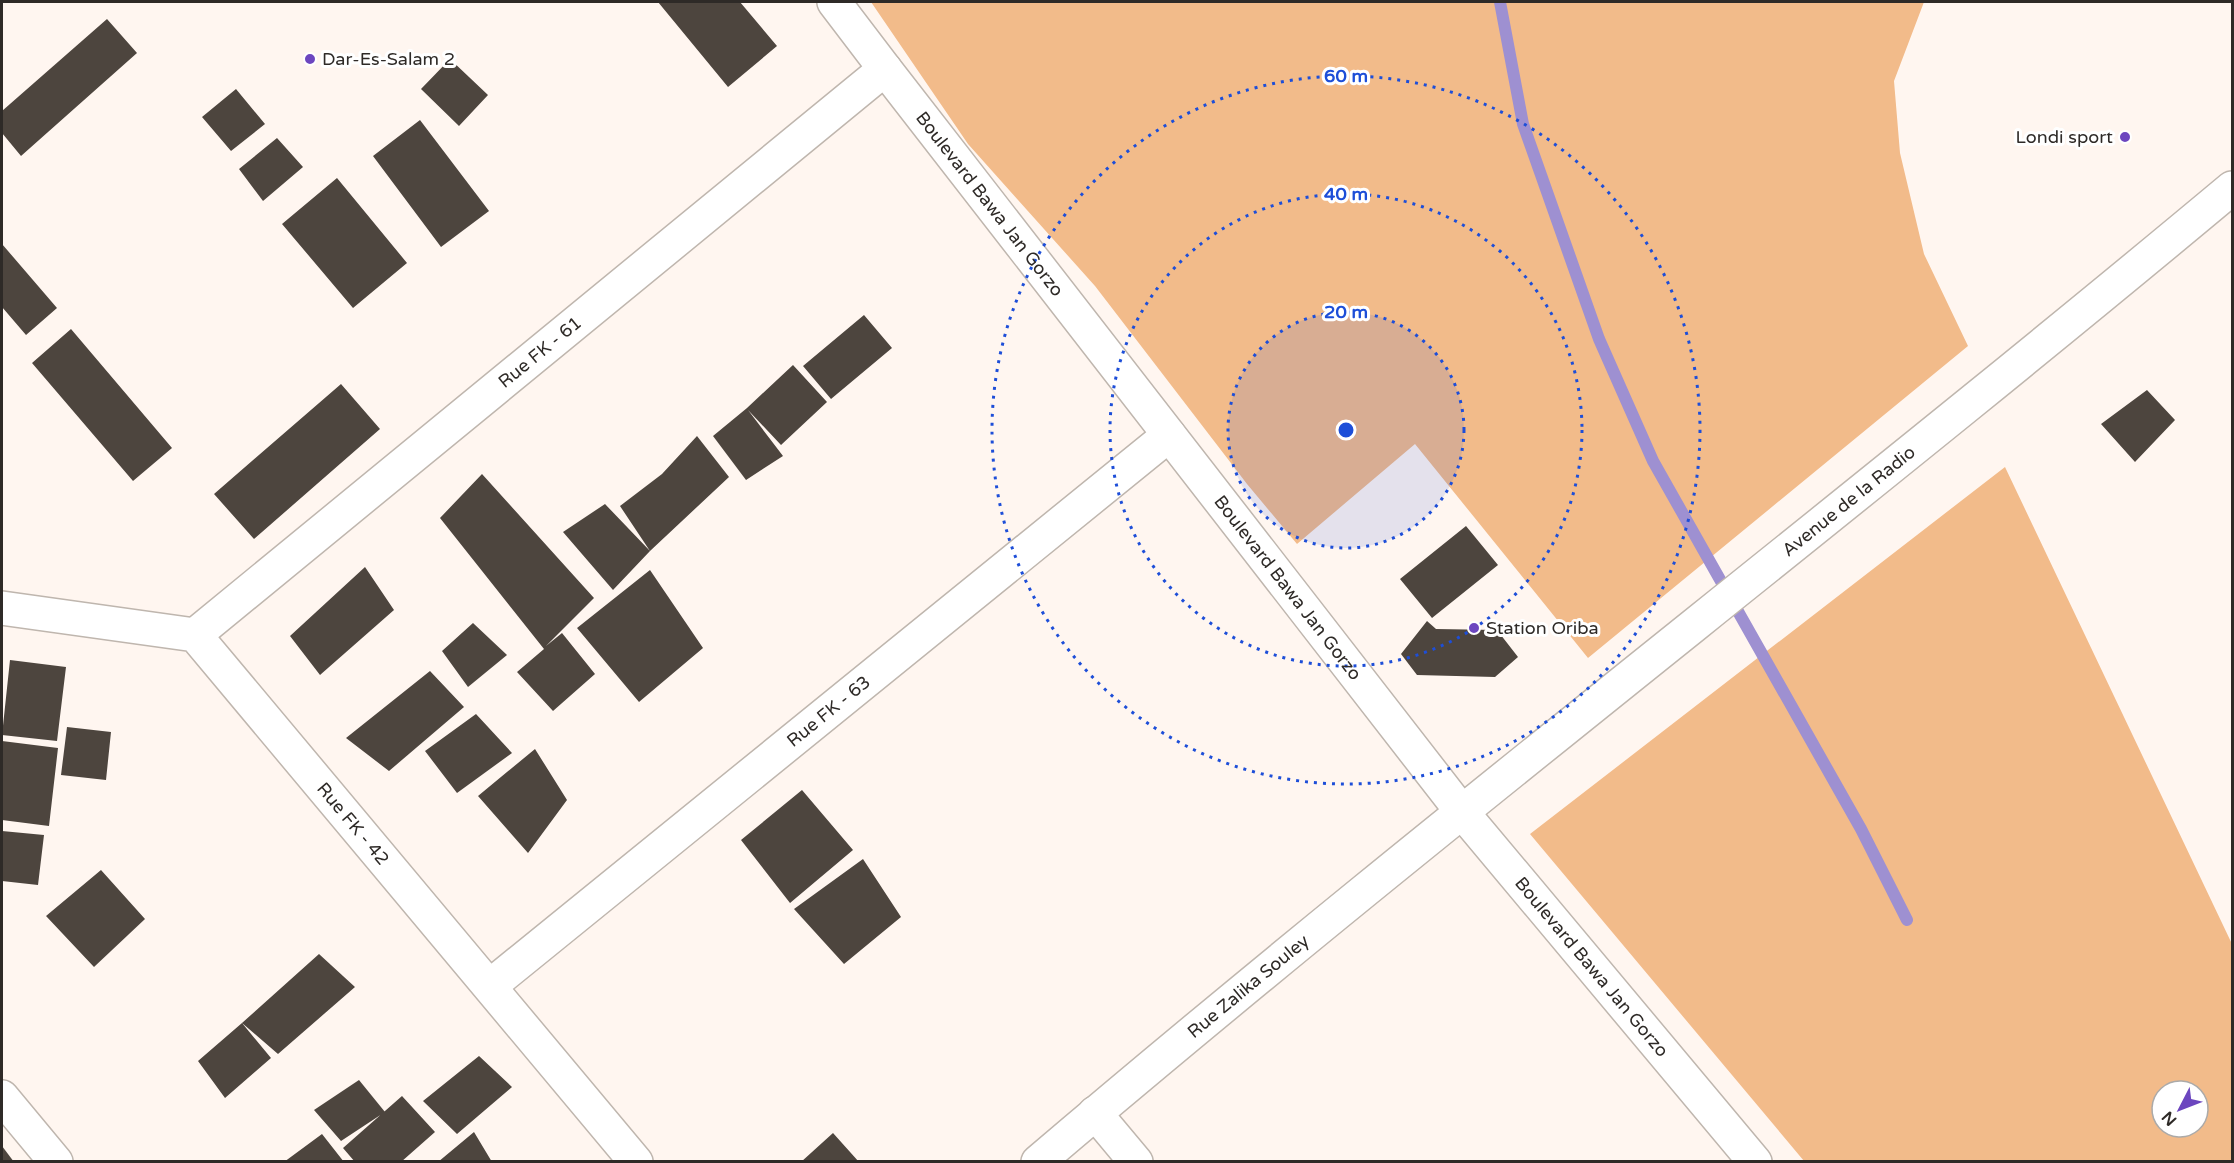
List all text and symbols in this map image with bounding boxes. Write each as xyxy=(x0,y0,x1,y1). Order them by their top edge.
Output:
place label: Dar-Es-Salam 2 xyxy=(322,48,455,70)
marker: Dar-Es-Salam 2 xyxy=(303,52,317,66)
text: 60 m xyxy=(1324,65,1368,87)
street label: Boulevard Bawa Jan Gorzo xyxy=(911,107,1068,301)
place label: Londi sport xyxy=(2015,126,2113,148)
marker: Londi sport xyxy=(2118,130,2132,144)
text: 40 m xyxy=(1324,183,1368,205)
text: 20 m xyxy=(1324,301,1368,323)
street label: Rue FK - 61 xyxy=(494,312,586,393)
centre of rings xyxy=(1336,420,1356,440)
street label: Avenue de la Radio xyxy=(1778,441,1920,561)
street label: Boulevard Bawa Jan Gorzo xyxy=(1209,491,1367,685)
place label: Station Oriba xyxy=(1486,617,1599,639)
marker: Station Oriba xyxy=(1467,621,1481,635)
street label: Rue FK - 63 xyxy=(782,671,875,752)
street label: Rue FK - 42 xyxy=(312,778,394,870)
street label: Boulevard Bawa Jan Gorzo xyxy=(1510,872,1673,1062)
street label: Rue Zalika Souley xyxy=(1183,929,1314,1043)
north arrow xyxy=(2150,1079,2210,1139)
text: N xyxy=(2158,1107,2181,1130)

